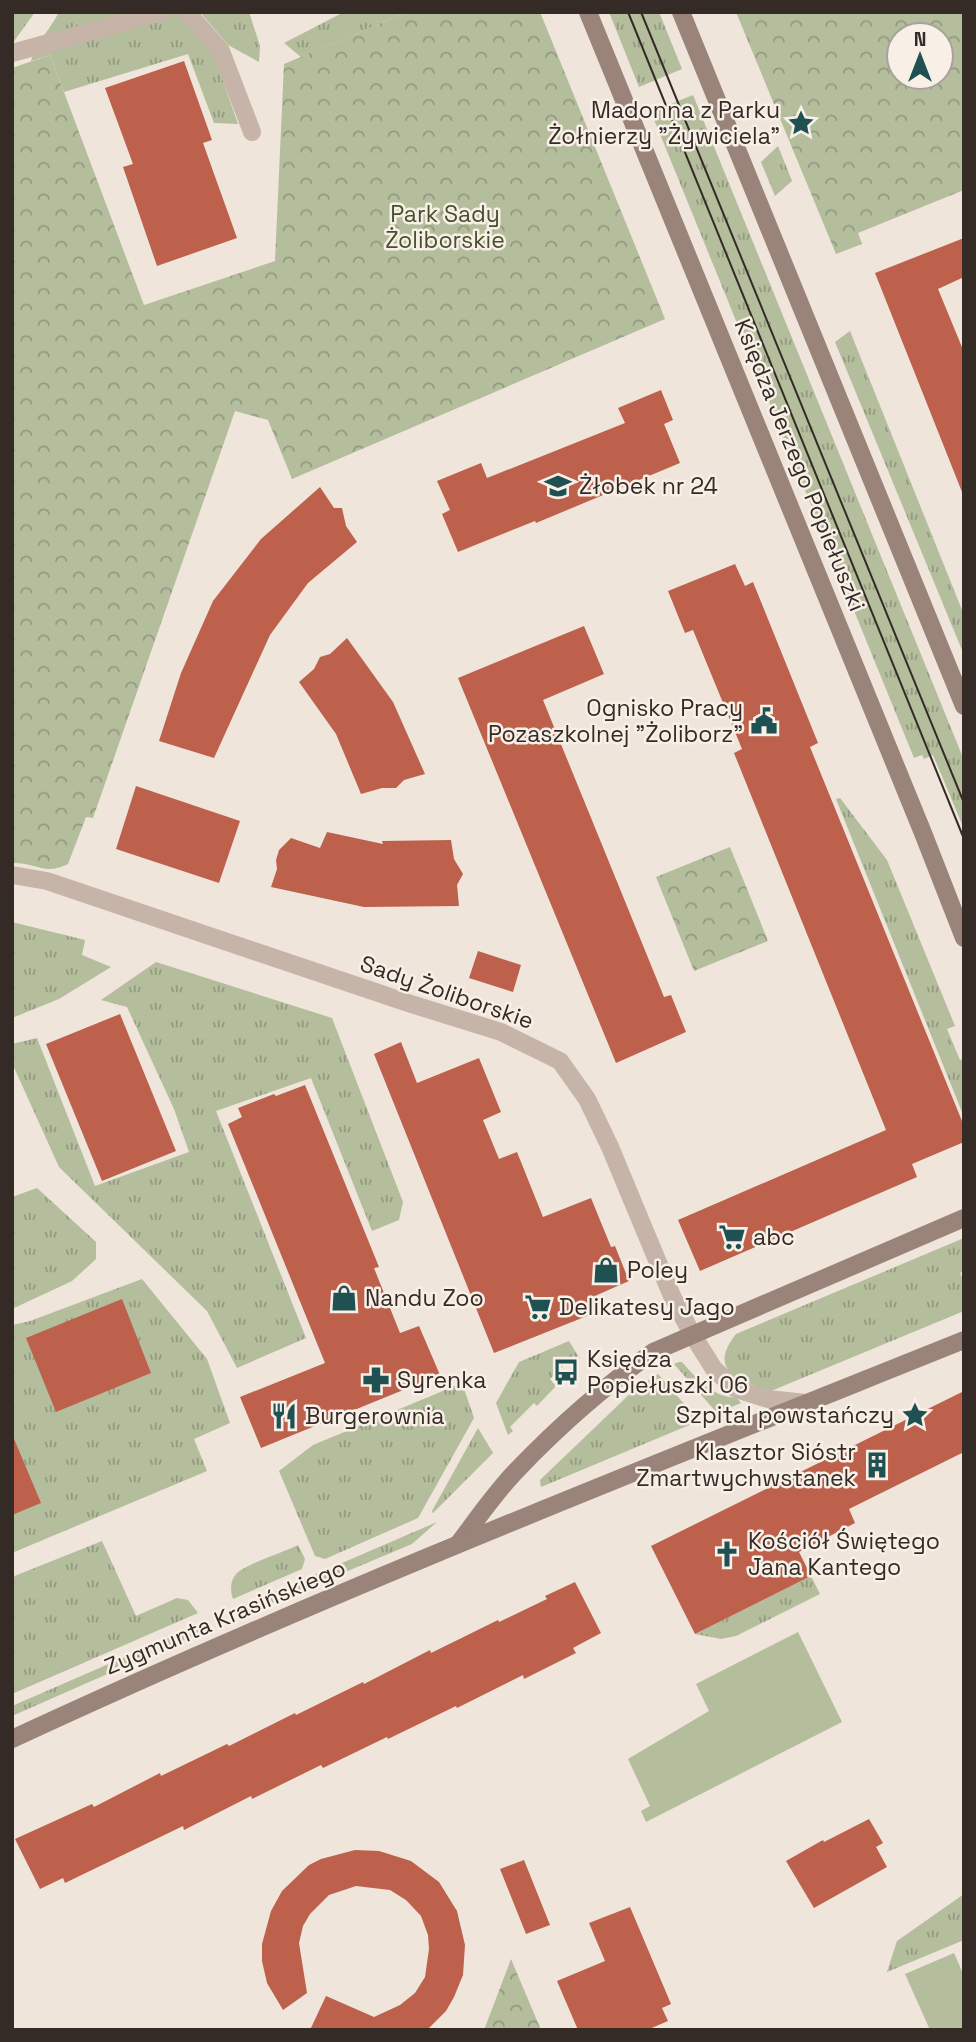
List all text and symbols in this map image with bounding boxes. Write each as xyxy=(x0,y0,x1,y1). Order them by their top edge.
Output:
north arrow xyxy=(885,21,955,91)
text: N xyxy=(914,27,926,52)
place label: Madonna z Parku Żołnierzy "Żywiciela" xyxy=(548,95,780,151)
place icon: Madonna z Parku Żołnierzy "Żywiciela" xyxy=(786,108,816,138)
park label: Park Sady Żoliborskie xyxy=(385,199,505,255)
street label: Księdza Jerzego Popiełuszki xyxy=(728,314,872,616)
school or university icon: Żłobek nr 24 xyxy=(543,471,573,501)
place label: Żłobek nr 24 xyxy=(579,471,718,501)
place label: Ognisko Pracy Pozaszkolnej "Żoliborz" xyxy=(488,693,743,749)
public building icon: Ognisko Pracy Pozaszkolnej "Żoliborz" xyxy=(749,706,779,736)
street label: Sady Żoliborskie xyxy=(356,948,538,1036)
supermarket icon: abc xyxy=(717,1222,747,1252)
place label: abc xyxy=(753,1222,795,1252)
shop icon: Poley xyxy=(591,1255,621,1285)
place label: Poley xyxy=(627,1255,688,1285)
shop icon: Nandu Zoo xyxy=(329,1283,359,1313)
place label: Nandu Zoo xyxy=(365,1283,484,1313)
supermarket icon: Delikatesy Jago xyxy=(523,1292,553,1322)
place label: Delikatesy Jago xyxy=(559,1292,735,1322)
place label: Księdza Popiełuszki 06 xyxy=(587,1344,748,1400)
bus stop icon: Księdza Popiełuszki 06 xyxy=(551,1357,581,1387)
pharmacy icon: Syrenka xyxy=(361,1365,391,1395)
place label: Syrenka xyxy=(397,1365,486,1395)
place label: Szpital powstańczy xyxy=(676,1400,894,1430)
place icon: Szpital powstańczy xyxy=(900,1400,930,1430)
restaurant icon: Burgerownia xyxy=(269,1401,299,1431)
place label: Burgerownia xyxy=(305,1401,445,1431)
place label: Klasztor Sióstr Zmartwychwstanek xyxy=(636,1437,856,1493)
building icon: Klasztor Sióstr Zmartwychwstanek xyxy=(862,1450,892,1480)
place label: Kościół Świętego Jana Kantego xyxy=(748,1526,940,1582)
church icon: Kościół Świętego Jana Kantego xyxy=(712,1539,742,1569)
street label: Zygmunta Krasińskiego xyxy=(100,1553,350,1681)

